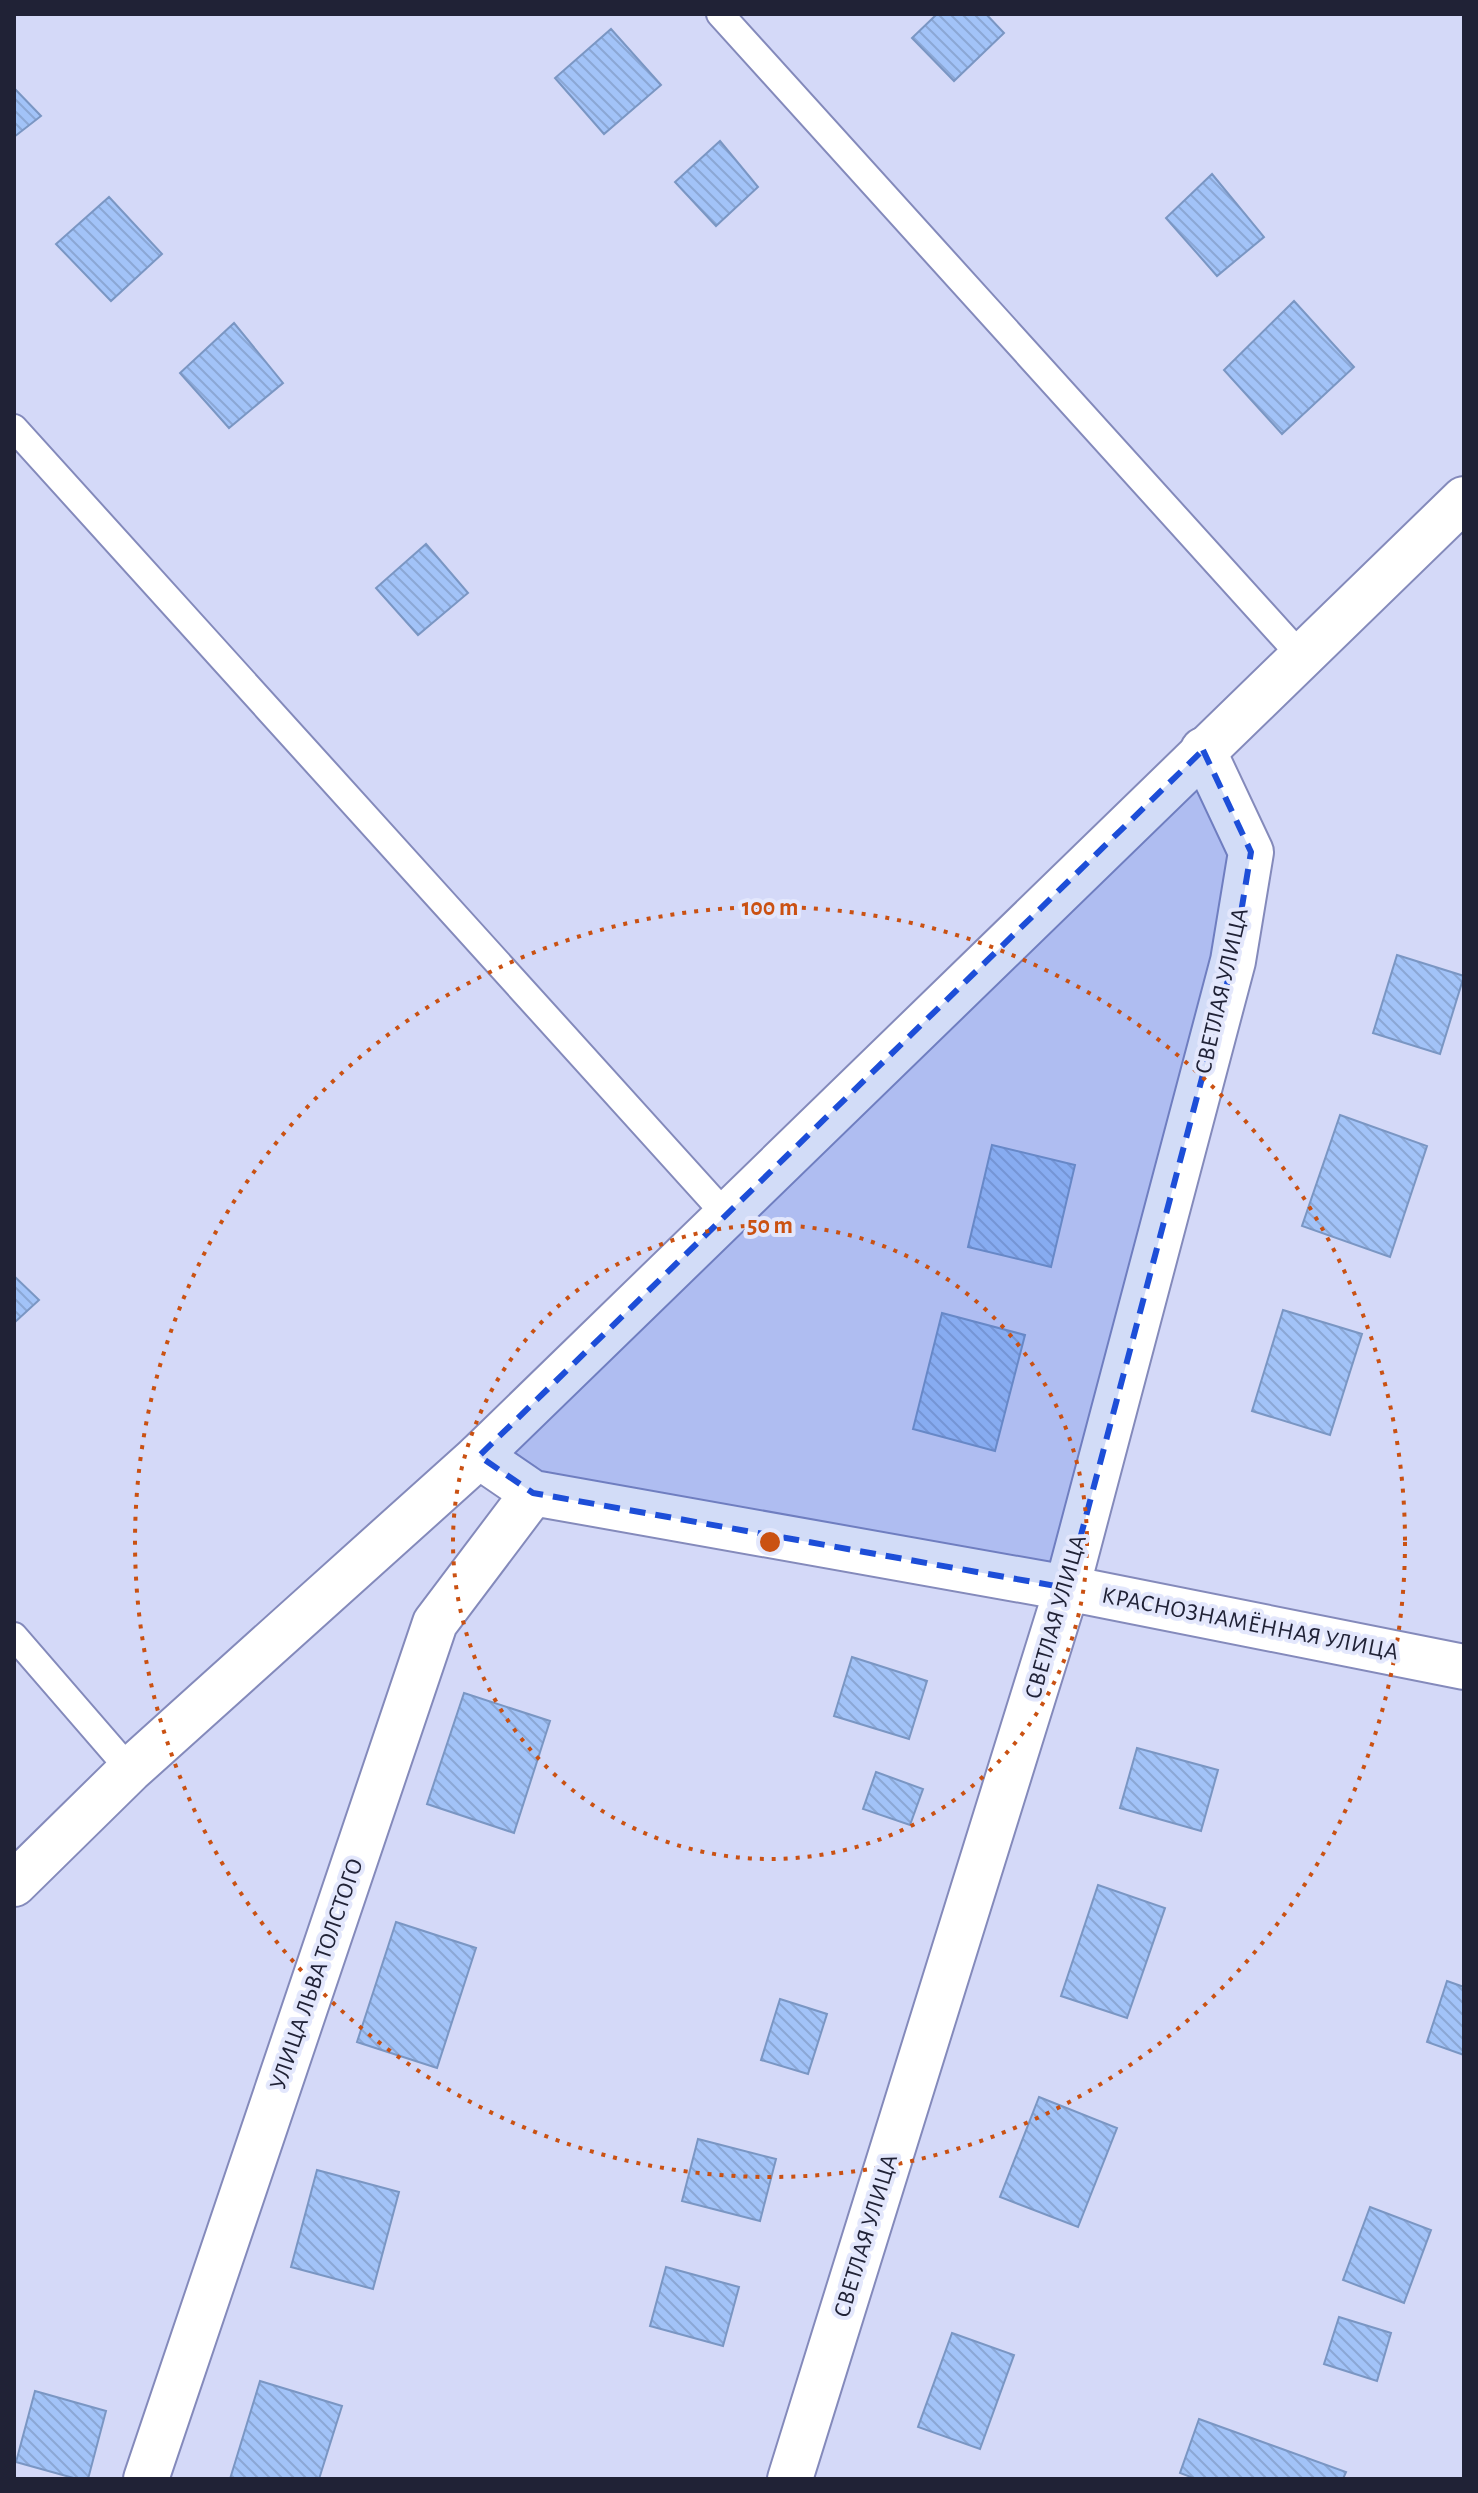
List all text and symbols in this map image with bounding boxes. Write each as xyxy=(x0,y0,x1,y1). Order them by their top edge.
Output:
text: 100 m xyxy=(742,896,798,920)
street label: СВЕТЛАЯ УЛИЦА xyxy=(1191,906,1253,1076)
text: 50 m xyxy=(747,1214,793,1238)
centre of rings xyxy=(756,1528,784,1556)
street label: СВЕТЛАЯ УЛИЦА xyxy=(1021,1532,1091,1702)
street label: КРАСНОЗНАМЁННАЯ УЛИЦА xyxy=(1100,1582,1401,1665)
street label: УЛИЦА ЛЬВА ТОЛСТОГО xyxy=(266,1855,368,2093)
street label: СВЕТЛАЯ УЛИЦА xyxy=(830,2151,902,2321)

